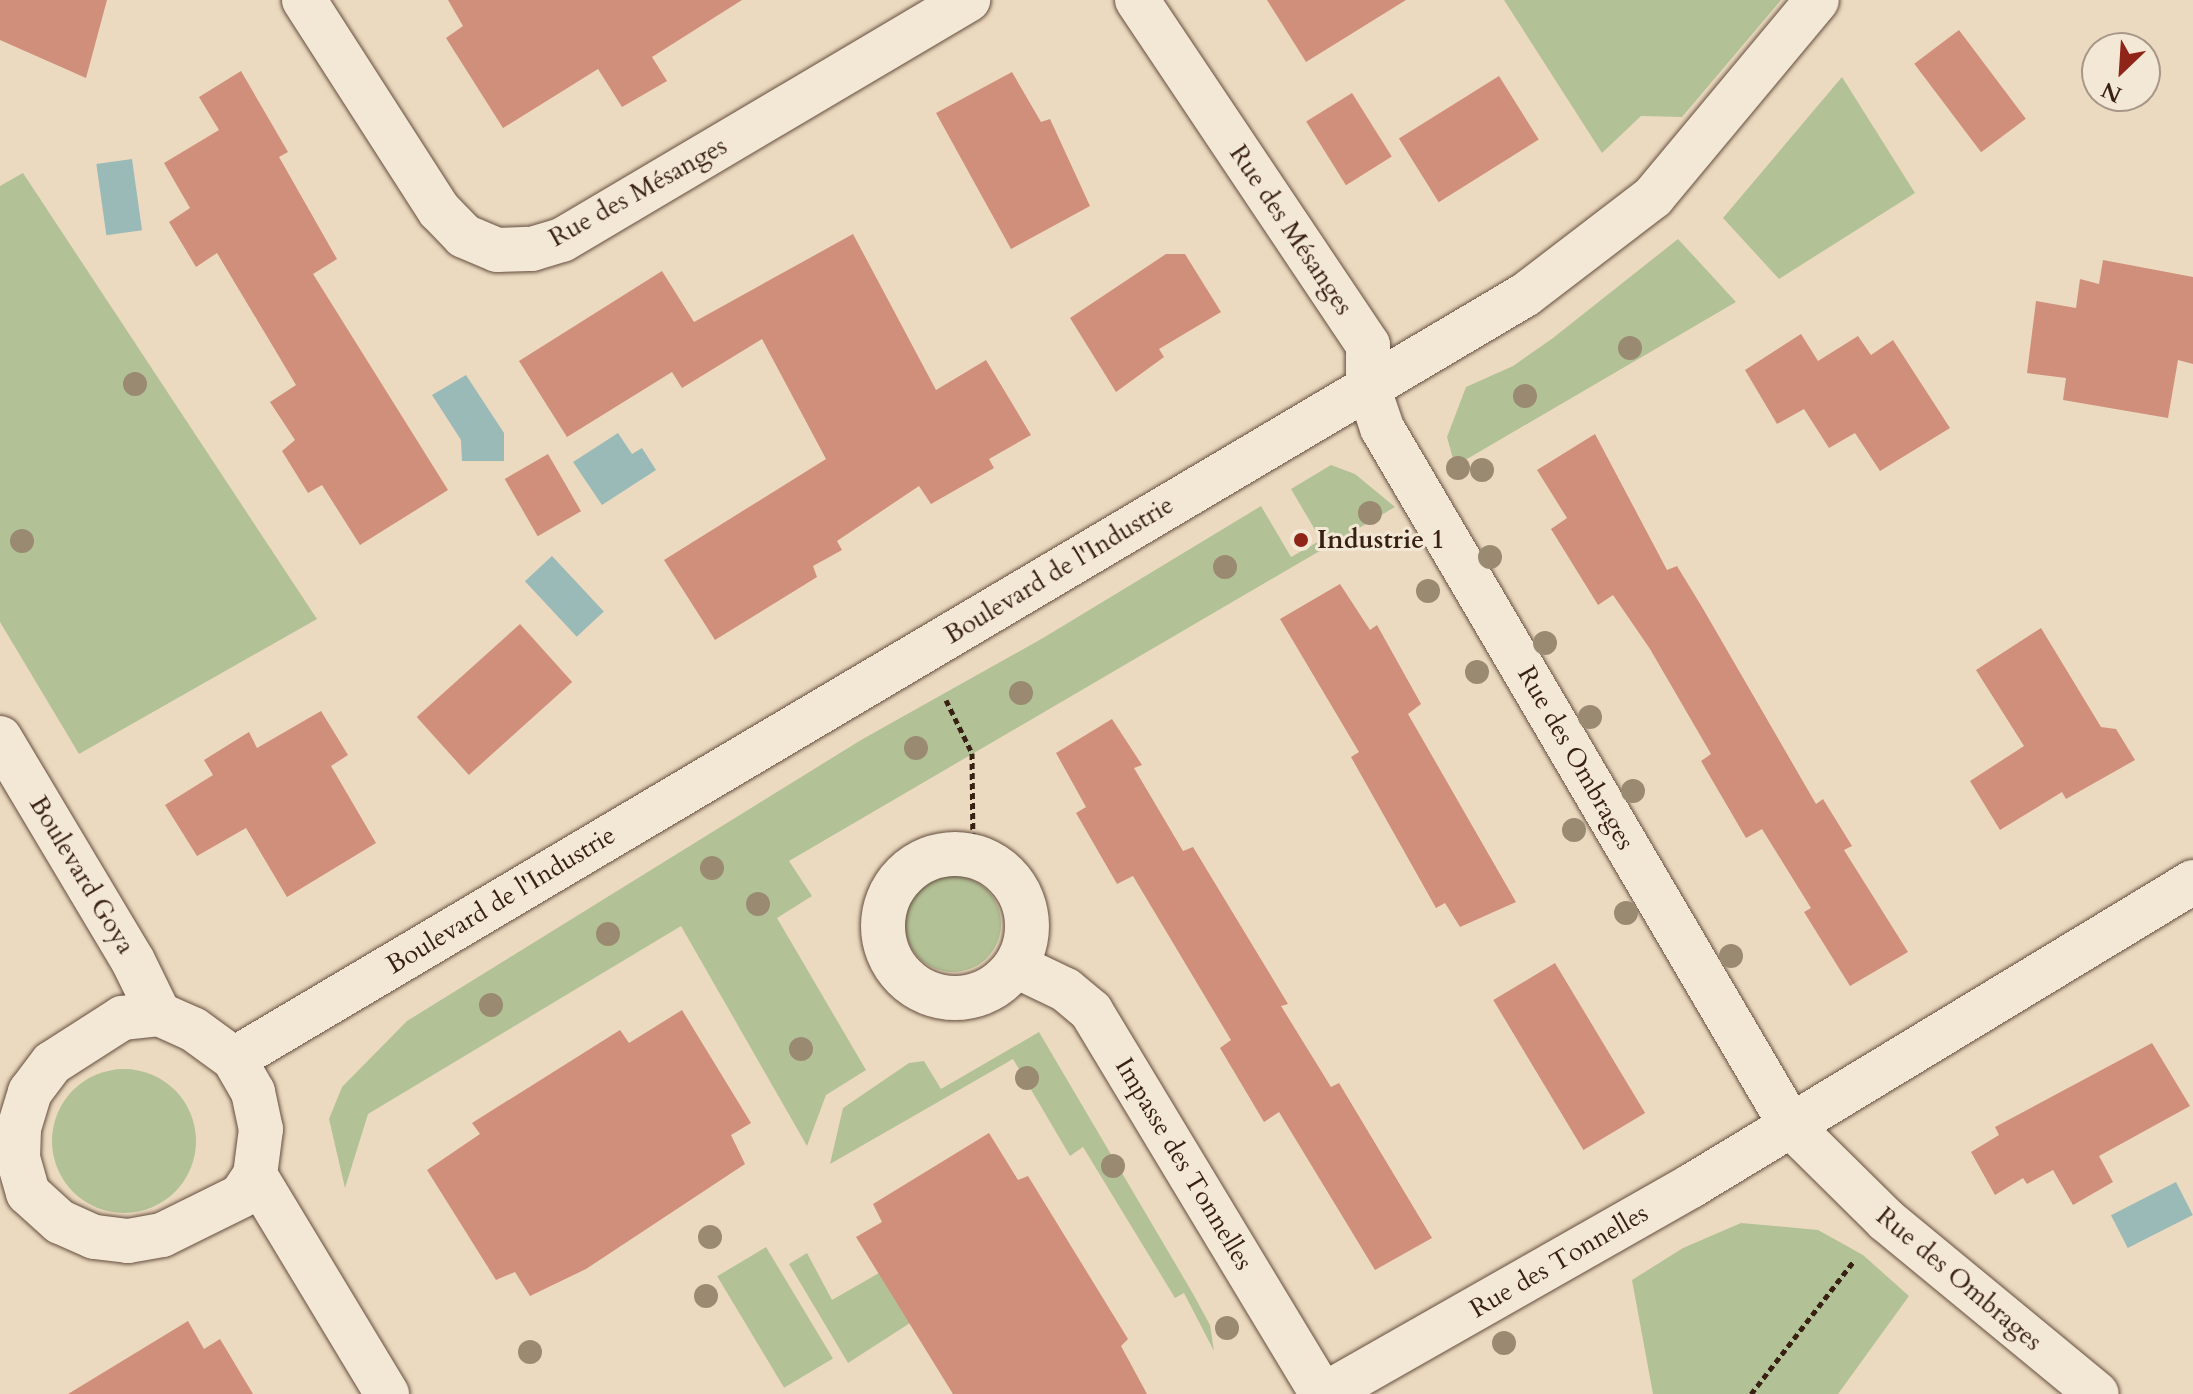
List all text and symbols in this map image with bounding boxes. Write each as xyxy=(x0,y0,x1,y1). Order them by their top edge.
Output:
north arrow xyxy=(2081,32,2161,112)
text: N xyxy=(2097,74,2127,110)
street label: Rue des Mésanges xyxy=(544,130,732,254)
street label: Rue des Mésanges xyxy=(1223,139,1359,321)
street label: Boulevard de l'Industrie xyxy=(939,489,1179,651)
place label: Industrie 1 xyxy=(1317,524,1444,556)
marker: Industrie 1 xyxy=(1292,531,1310,549)
street label: Rue des Ombrages xyxy=(1511,661,1641,855)
street label: Boulevard Goya xyxy=(23,790,141,960)
street label: Boulevard de l'Industrie xyxy=(381,819,621,981)
street label: Impasse des Tonnelles xyxy=(1108,1052,1260,1276)
street label: Rue des Tonnelles xyxy=(1464,1197,1654,1325)
street label: Rue des Ombrages xyxy=(1870,1201,2048,1357)

